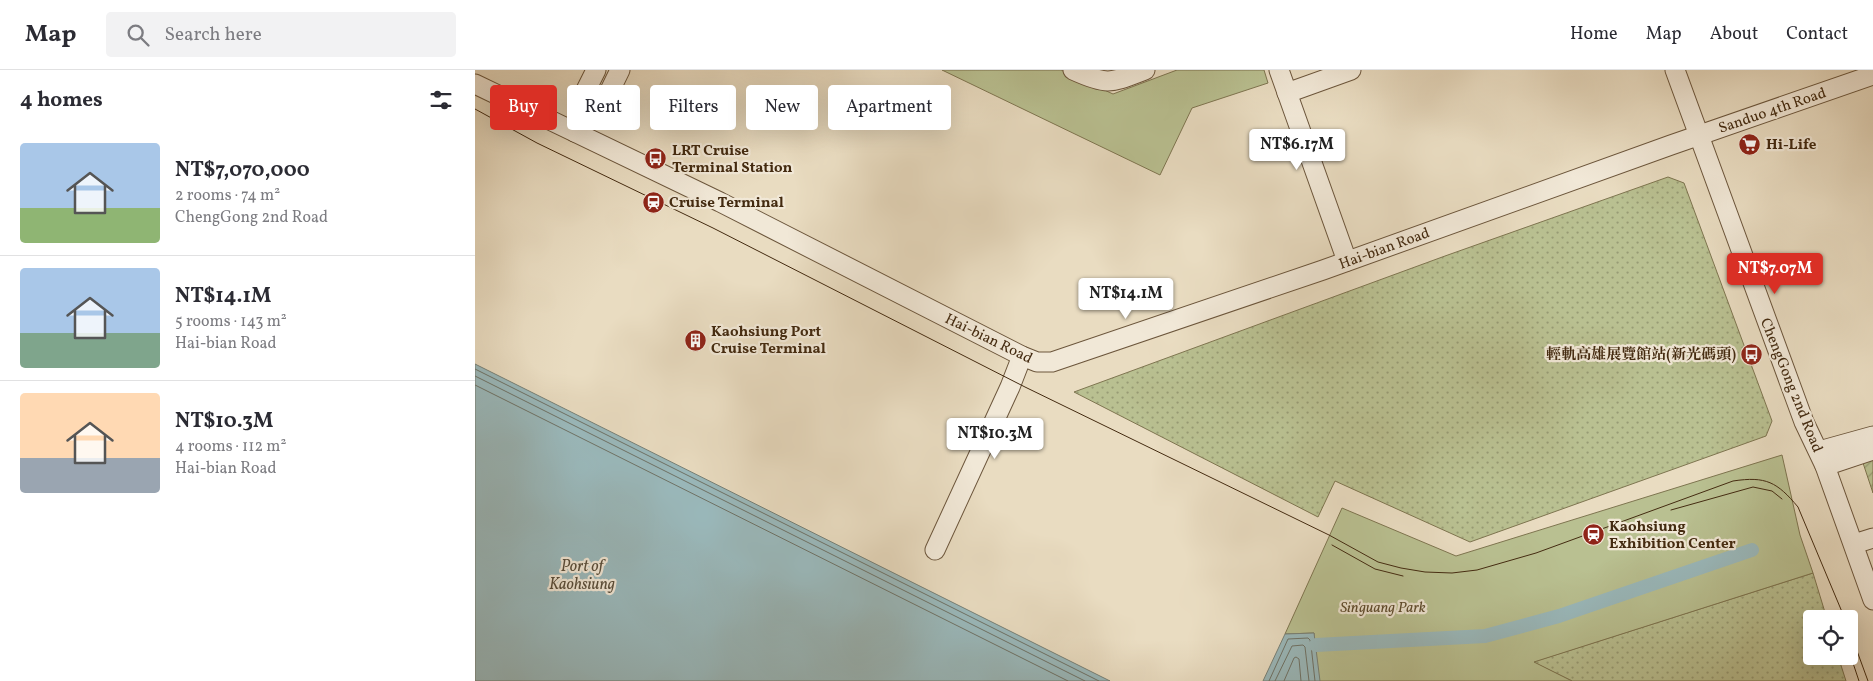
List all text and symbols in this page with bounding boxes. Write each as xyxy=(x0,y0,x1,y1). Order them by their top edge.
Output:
search box xyxy=(106,12,456,57)
text: Map xyxy=(25,18,76,52)
icon: search xyxy=(124,21,152,49)
text: Search here xyxy=(164,22,262,48)
text: Home xyxy=(1570,22,1618,47)
text: Map xyxy=(1646,22,1682,47)
text: About xyxy=(1710,22,1758,47)
text: Contact xyxy=(1786,22,1848,47)
street label: Sanduo 4th Road xyxy=(1716,83,1829,140)
chip: Buy xyxy=(490,85,557,130)
chip: Rent xyxy=(567,85,640,130)
chip: Filters xyxy=(650,85,736,130)
chip: New xyxy=(746,85,818,130)
chip: Apartment xyxy=(828,85,951,130)
text: 4 homes xyxy=(20,86,103,115)
icon: filters xyxy=(427,86,455,114)
pin: NT$6.17M xyxy=(1245,128,1349,171)
supermarket icon: Hi-Life xyxy=(1738,132,1762,156)
text: NT$6.17M xyxy=(1260,134,1334,156)
place label: Hi-Life xyxy=(1766,135,1817,156)
place label: LRT Cruise Terminal Station xyxy=(672,141,793,179)
bus stop icon: LRT Cruise Terminal Station xyxy=(644,147,668,171)
text: NT$7,070,000 xyxy=(175,156,310,185)
icon: home xyxy=(60,163,120,223)
text: 2 rooms · 74 m² xyxy=(175,185,280,207)
station icon: Cruise Terminal xyxy=(641,190,665,214)
place label: Cruise Terminal xyxy=(669,193,784,214)
text: ChengGong 2nd Road xyxy=(175,207,328,229)
street label: Hai-bian Road xyxy=(1336,223,1433,276)
pin: NT$7.07M xyxy=(1723,252,1827,295)
text: NT$7.07M xyxy=(1738,258,1812,280)
pin: NT$14.1M xyxy=(1074,278,1178,320)
text: NT$14.1M xyxy=(175,282,271,311)
text: NT$14.1M xyxy=(1089,283,1163,305)
icon: home xyxy=(60,288,120,348)
street label: Hai-bian Road xyxy=(941,309,1036,370)
text: 5 rooms · 143 m² xyxy=(175,311,287,333)
street label: ChengGong 2nd Road xyxy=(1754,315,1827,456)
place label: Kaohsiung Port Cruise Terminal xyxy=(711,322,826,360)
building icon: Kaohsiung Port Cruise Terminal xyxy=(683,328,707,352)
text: Hai-bian Road xyxy=(175,333,276,355)
bus stop icon: 輕軌高雄展覽館站(新光碼頭) xyxy=(1740,342,1764,366)
place label: 輕軌高雄展覽館站(新光碼頭) xyxy=(1546,345,1736,366)
text: NT$10.3M xyxy=(175,407,273,436)
icon: home xyxy=(60,413,120,473)
pin: NT$10.3M xyxy=(943,418,1047,460)
text: NT$10.3M xyxy=(958,423,1032,445)
text: 4 rooms · 112 m² xyxy=(175,436,286,458)
text: Hai-bian Road xyxy=(175,458,276,480)
place label: Kaohsiung Exhibition Center xyxy=(1609,517,1736,555)
station icon: Kaohsiung Exhibition Center xyxy=(1581,523,1605,547)
water label: Port of Kaohsiung xyxy=(549,556,615,596)
park label: Sin'guang Park xyxy=(1340,598,1426,619)
map controls xyxy=(1803,610,1858,665)
button: locate xyxy=(1803,610,1858,665)

